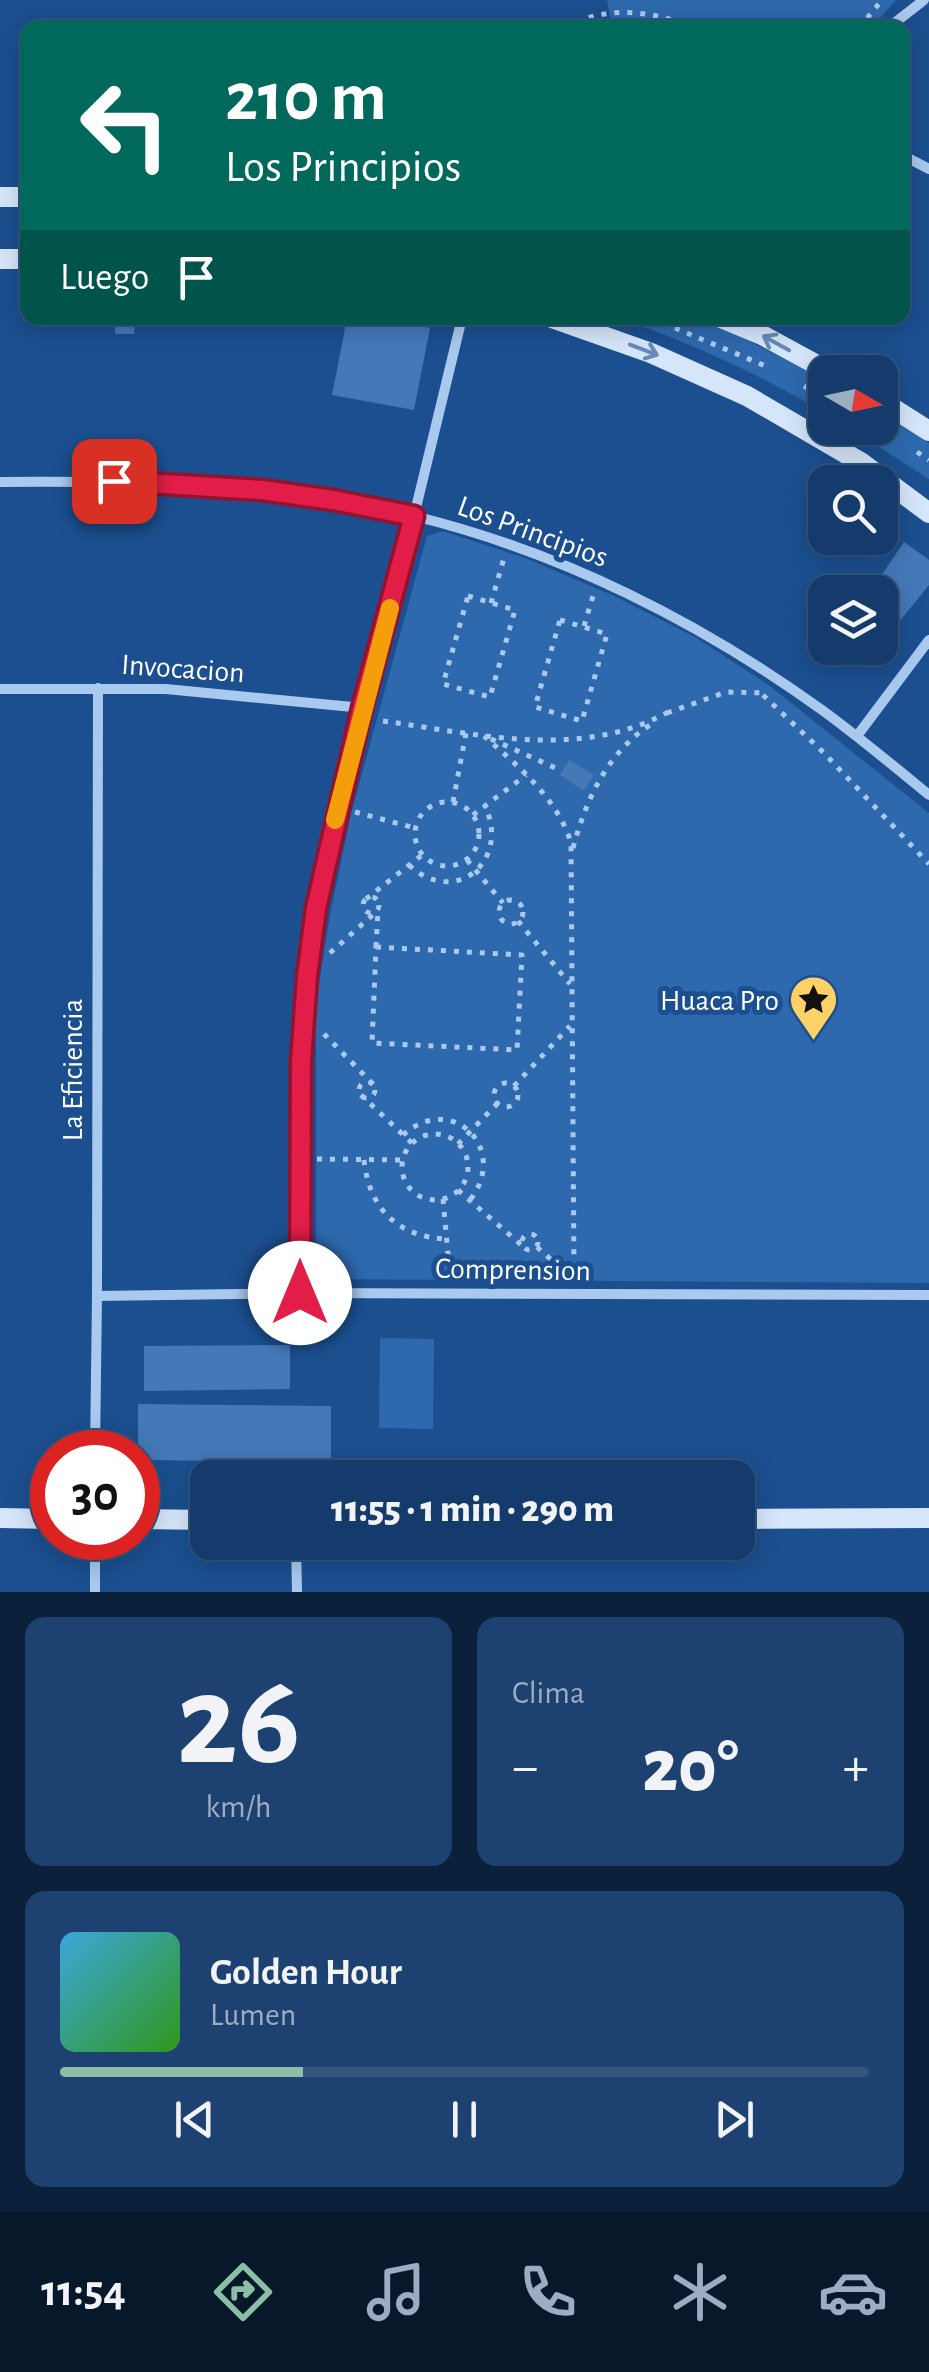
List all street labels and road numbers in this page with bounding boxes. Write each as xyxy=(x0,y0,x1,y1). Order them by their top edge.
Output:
street label: Los Principios xyxy=(453,491,612,573)
street label: Invocacion xyxy=(120,650,246,688)
street label: La Eficiencia xyxy=(58,999,88,1141)
street label: Comprension xyxy=(435,1254,591,1286)

